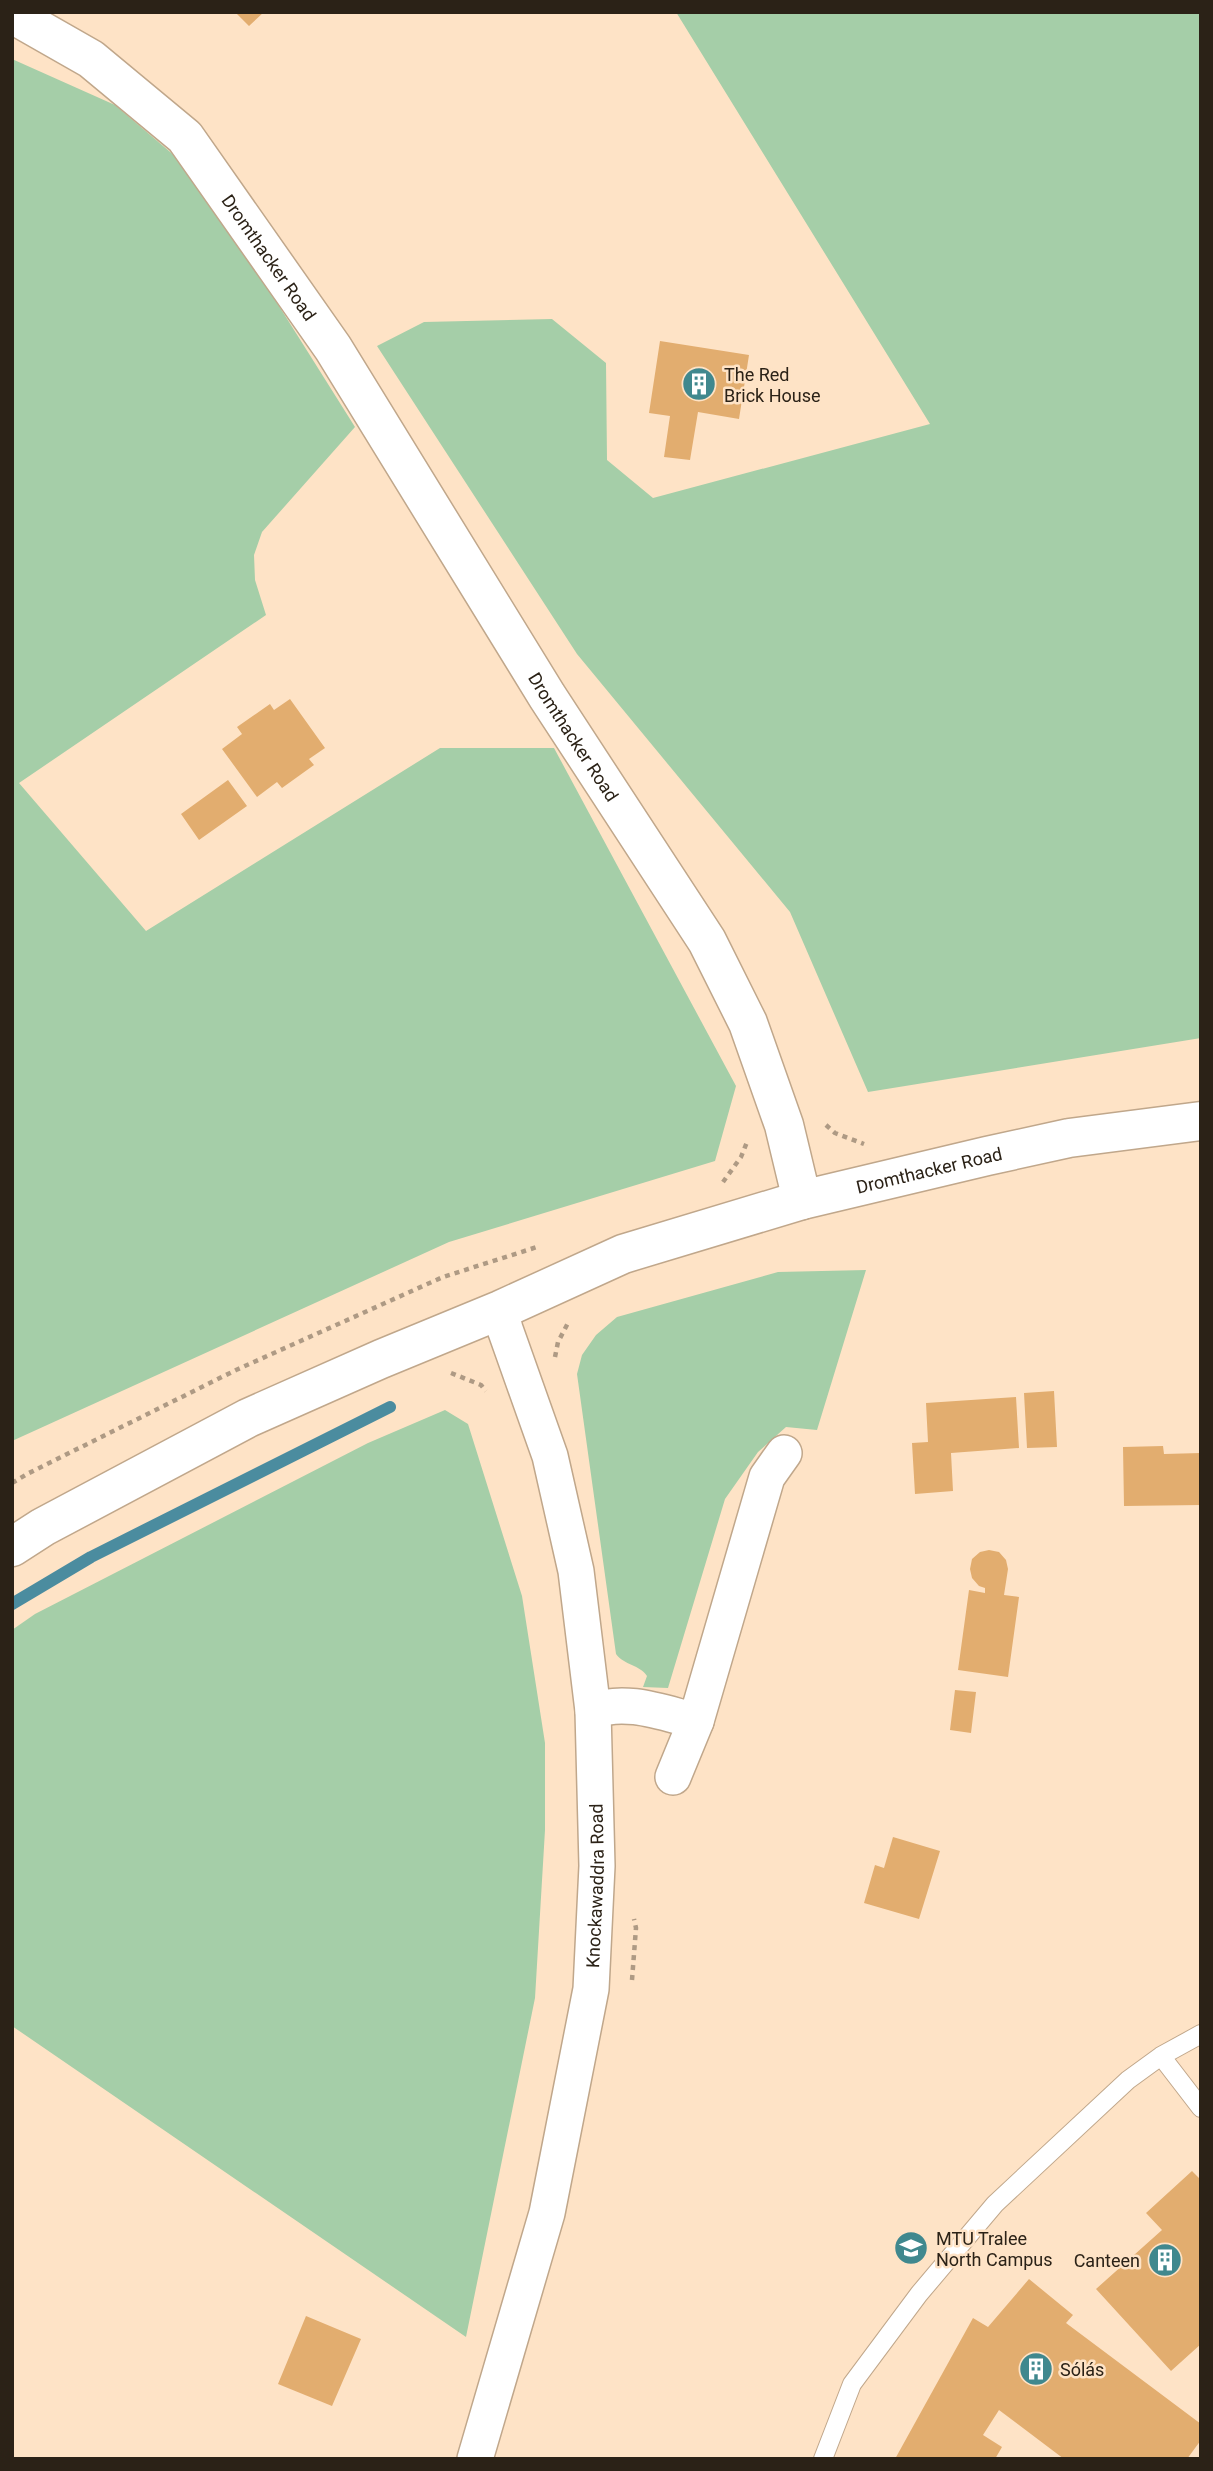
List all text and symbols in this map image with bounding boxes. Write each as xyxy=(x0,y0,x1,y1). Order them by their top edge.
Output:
street label: Dromthacker Road xyxy=(218,190,321,324)
place label: The Red Brick House xyxy=(724,364,821,406)
building icon: The Red Brick House xyxy=(680,365,718,403)
street label: Dromthacker Road xyxy=(524,668,623,805)
street label: Dromthacker Road xyxy=(854,1143,1004,1197)
street label: Knockawaddra Road xyxy=(582,1803,608,1968)
place label: MTU Tralee North Campus xyxy=(936,2228,1053,2270)
school or university icon: MTU Tralee North Campus xyxy=(892,2229,930,2267)
building icon: Canteen xyxy=(1146,2241,1184,2279)
place label: Canteen xyxy=(1074,2250,1140,2271)
building icon: Sólás xyxy=(1017,2350,1055,2388)
place label: Sólás xyxy=(1060,2359,1104,2380)

